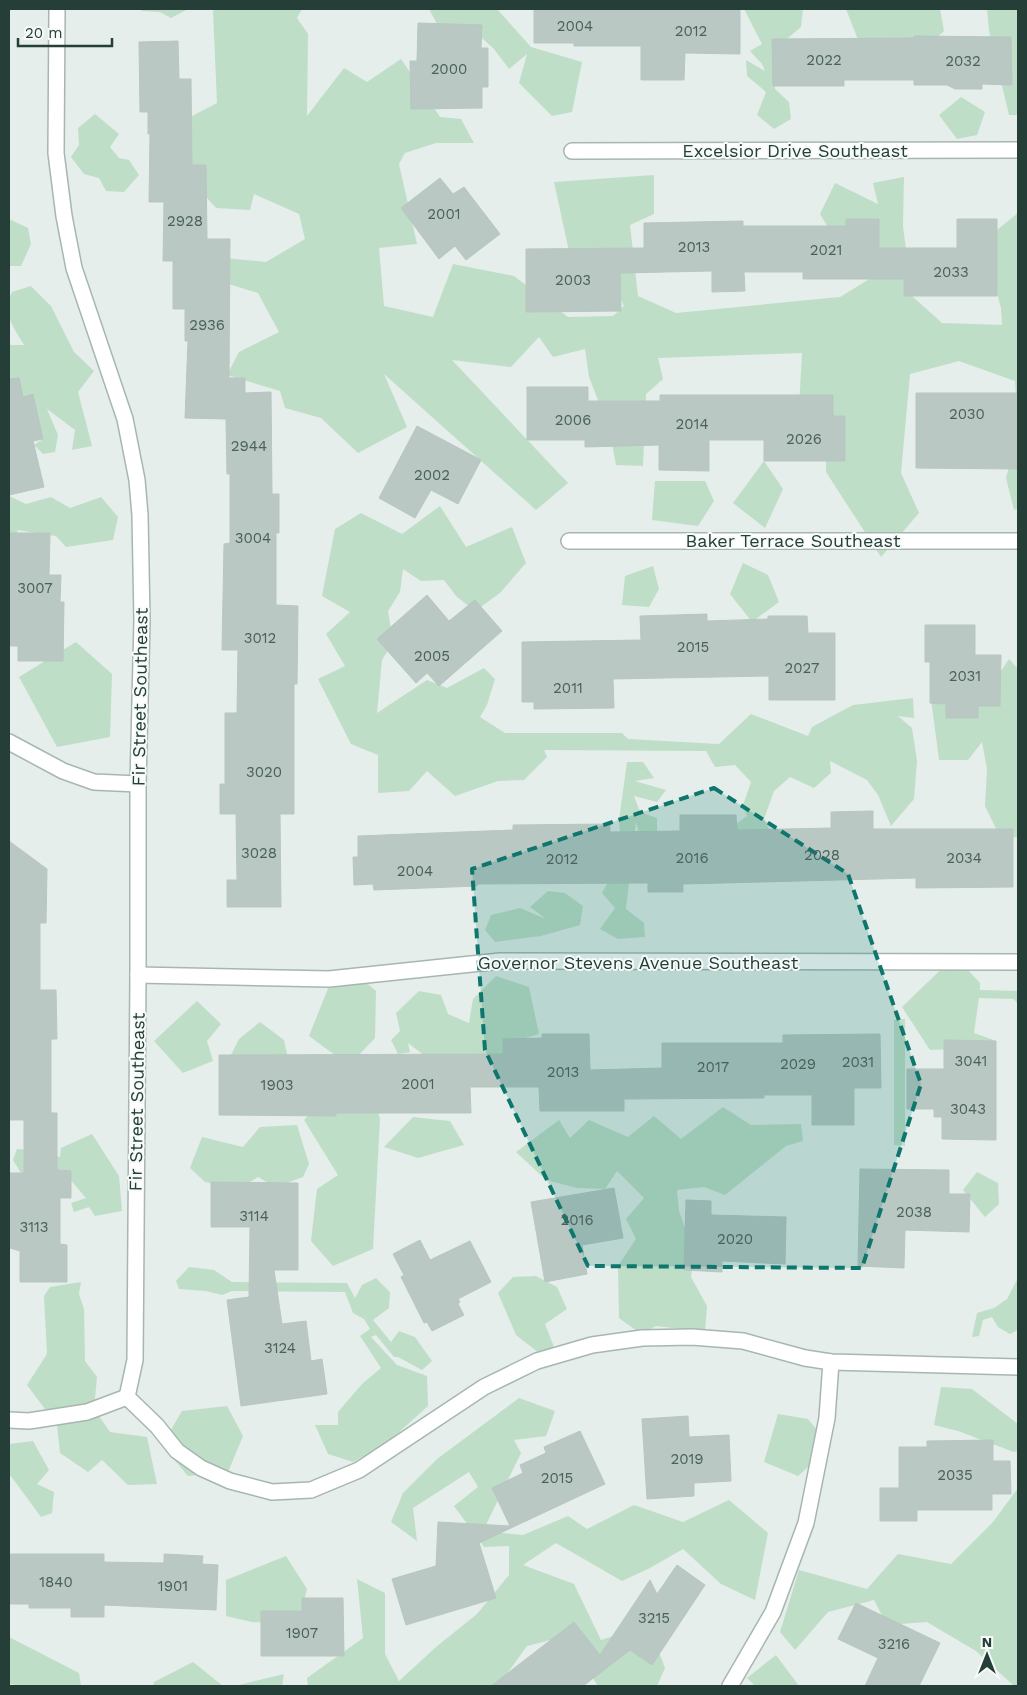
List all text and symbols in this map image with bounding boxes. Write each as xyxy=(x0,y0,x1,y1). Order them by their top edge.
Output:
scale bar xyxy=(18,15,111,47)
house number: 2004 xyxy=(557,17,593,35)
house number: 2012 xyxy=(675,22,707,40)
text: 20 m xyxy=(25,24,63,42)
house number: 2022 xyxy=(806,51,842,69)
house number: 2032 xyxy=(945,52,981,70)
house number: 2000 xyxy=(431,60,467,78)
street label: Excelsior Drive Southeast xyxy=(682,140,908,161)
house number: 2001 xyxy=(427,205,461,223)
house number: 2928 xyxy=(167,212,203,230)
house number: 2013 xyxy=(678,238,710,256)
house number: 2021 xyxy=(810,241,842,259)
house number: 2033 xyxy=(933,263,969,281)
house number: 2003 xyxy=(555,271,591,289)
house number: 2936 xyxy=(189,316,225,334)
house number: 2030 xyxy=(949,405,985,423)
house number: 2006 xyxy=(555,411,591,429)
house number: 2014 xyxy=(675,415,709,433)
house number: 2026 xyxy=(786,430,822,448)
house number: 2944 xyxy=(231,437,267,455)
house number: 2002 xyxy=(414,466,450,484)
house number: 3004 xyxy=(235,529,271,547)
street label: Baker Terrace Southeast xyxy=(685,530,901,551)
house number: 3007 xyxy=(17,579,53,597)
street label: Fir Street Southeast xyxy=(127,607,152,787)
house number: 3012 xyxy=(244,629,276,647)
house number: 2015 xyxy=(677,638,709,656)
house number: 2005 xyxy=(414,647,450,665)
house number: 2027 xyxy=(785,659,819,677)
house number: 2031 xyxy=(949,667,981,685)
house number: 2011 xyxy=(553,679,583,697)
house number: 3020 xyxy=(246,763,282,781)
house number: 3028 xyxy=(241,844,277,862)
house number: 2028 xyxy=(804,846,840,864)
house number: 2016 xyxy=(675,849,709,867)
house number: 2034 xyxy=(946,849,982,867)
house number: 2012 xyxy=(546,850,578,868)
house number: 2004 xyxy=(397,862,433,880)
street label: Governor Stevens Avenue Southeast xyxy=(478,952,799,973)
street label: Fir Street Southeast xyxy=(124,1012,149,1192)
house number: 3041 xyxy=(955,1052,987,1070)
house number: 2031 xyxy=(842,1053,874,1071)
house number: 2029 xyxy=(780,1055,816,1073)
house number: 2017 xyxy=(697,1058,729,1076)
house number: 2013 xyxy=(547,1063,579,1081)
house number: 2001 xyxy=(401,1075,435,1093)
house number: 1903 xyxy=(261,1076,293,1094)
house number: 3043 xyxy=(950,1100,986,1118)
house number: 2038 xyxy=(896,1203,932,1221)
house number: 3114 xyxy=(239,1207,269,1225)
house number: 2016 xyxy=(560,1211,594,1229)
house number: 3113 xyxy=(19,1218,49,1236)
house number: 2020 xyxy=(717,1230,753,1248)
house number: 3124 xyxy=(264,1339,296,1357)
house number: 2019 xyxy=(670,1450,704,1468)
house number: 2035 xyxy=(937,1466,973,1484)
house number: 2015 xyxy=(541,1469,573,1487)
house number: 1840 xyxy=(39,1573,73,1591)
house number: 1901 xyxy=(158,1577,188,1595)
house number: 3215 xyxy=(638,1609,670,1627)
house number: 1907 xyxy=(286,1624,318,1642)
north arrow xyxy=(962,1630,1012,1680)
text: N xyxy=(982,1634,992,1650)
house number: 3216 xyxy=(878,1635,910,1653)

